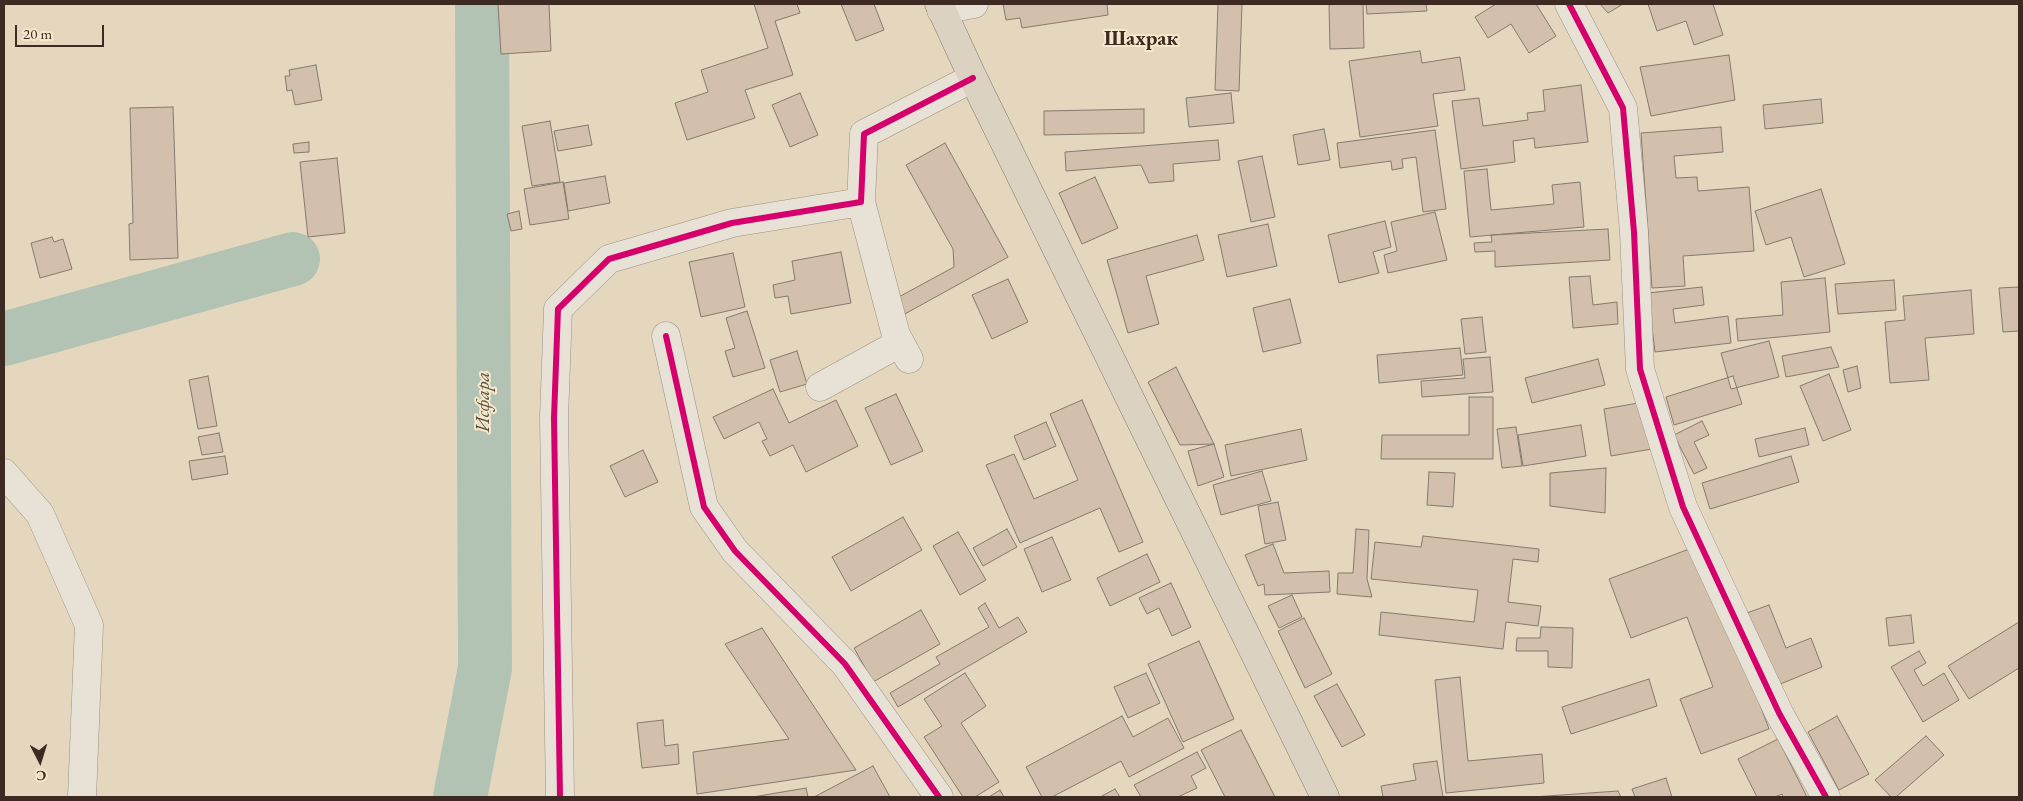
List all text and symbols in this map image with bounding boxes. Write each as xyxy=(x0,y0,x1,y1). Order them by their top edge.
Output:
scale bar xyxy=(18,15,106,47)
text: 20 m xyxy=(23,24,52,43)
district label: Шахрак xyxy=(1104,26,1178,52)
water label: Исфара xyxy=(472,372,496,432)
north arrow xyxy=(15,736,65,786)
text: С xyxy=(36,767,47,785)

